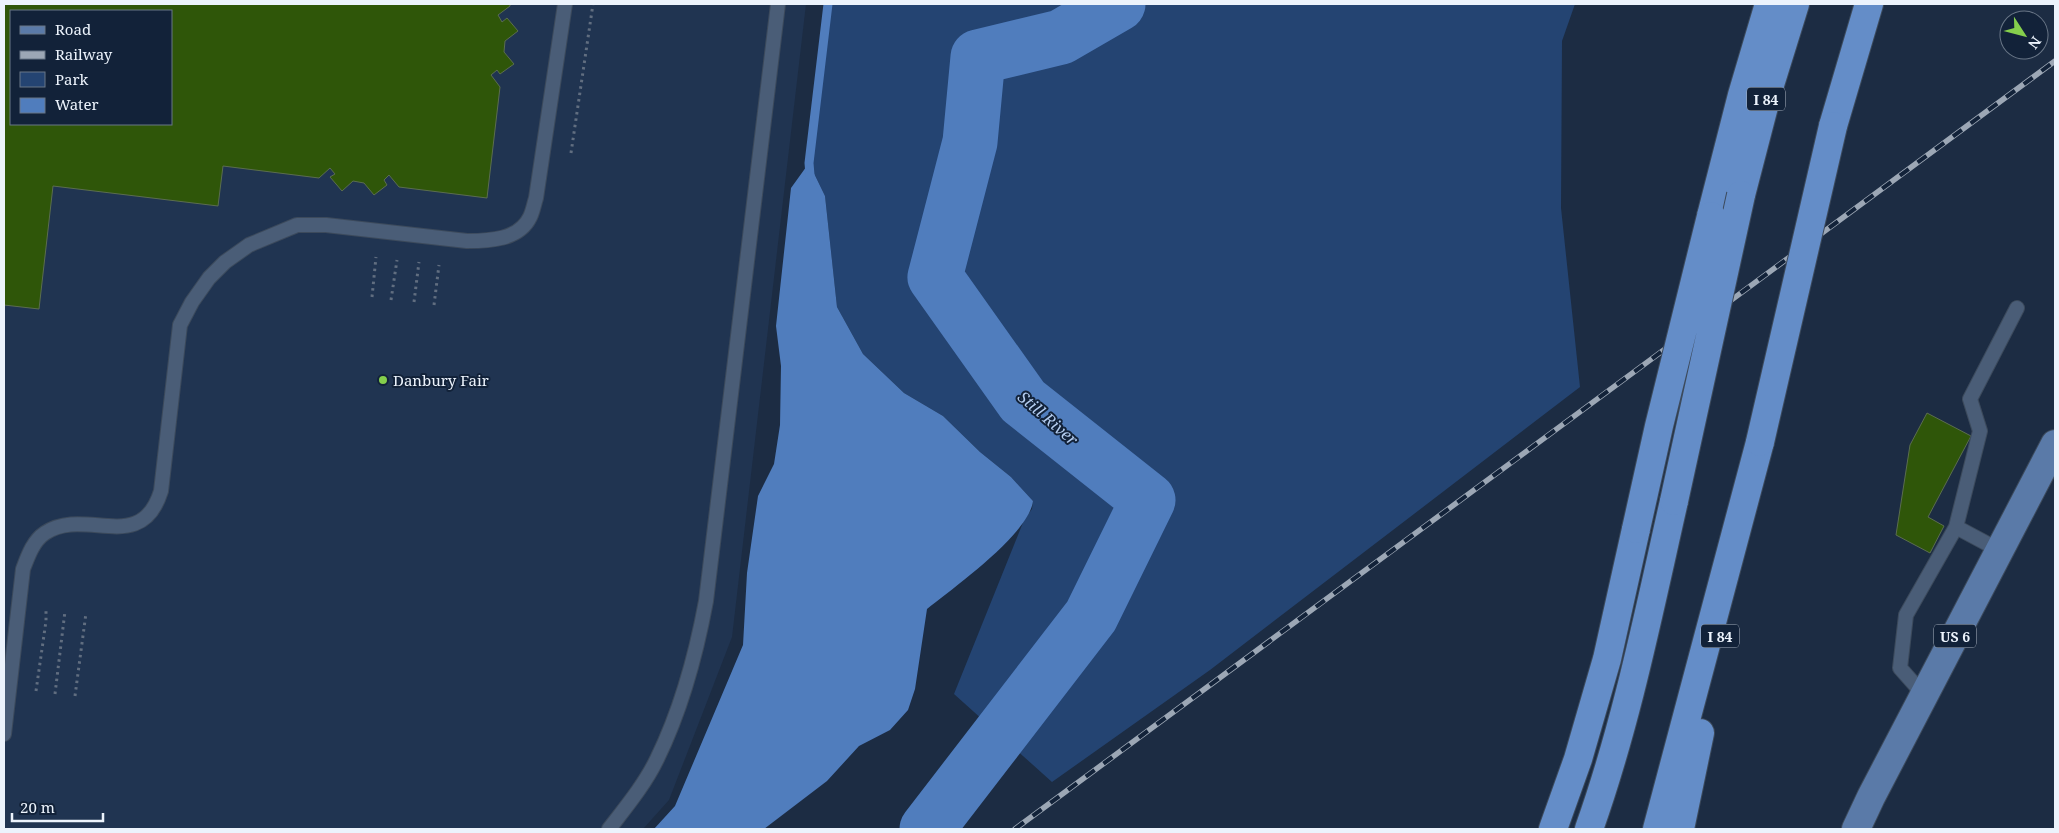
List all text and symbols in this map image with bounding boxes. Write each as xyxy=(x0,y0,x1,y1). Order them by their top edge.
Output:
legend xyxy=(10,10,172,125)
north arrow xyxy=(1999,10,2049,60)
text: Road xyxy=(55,19,91,39)
text: N xyxy=(2024,33,2046,53)
text: Railway xyxy=(55,44,113,64)
text: Park xyxy=(55,69,89,89)
road number: I 84 xyxy=(1747,88,1785,110)
text: Water xyxy=(55,94,98,114)
place label: Danbury Fair xyxy=(393,370,489,390)
marker: Danbury Fair xyxy=(377,374,389,386)
water label: Still River xyxy=(1013,386,1083,451)
road number: I 84 xyxy=(1701,624,1739,648)
road number: US 6 xyxy=(1934,624,1976,648)
scale bar xyxy=(12,790,104,822)
text: 20 m xyxy=(20,797,55,817)

